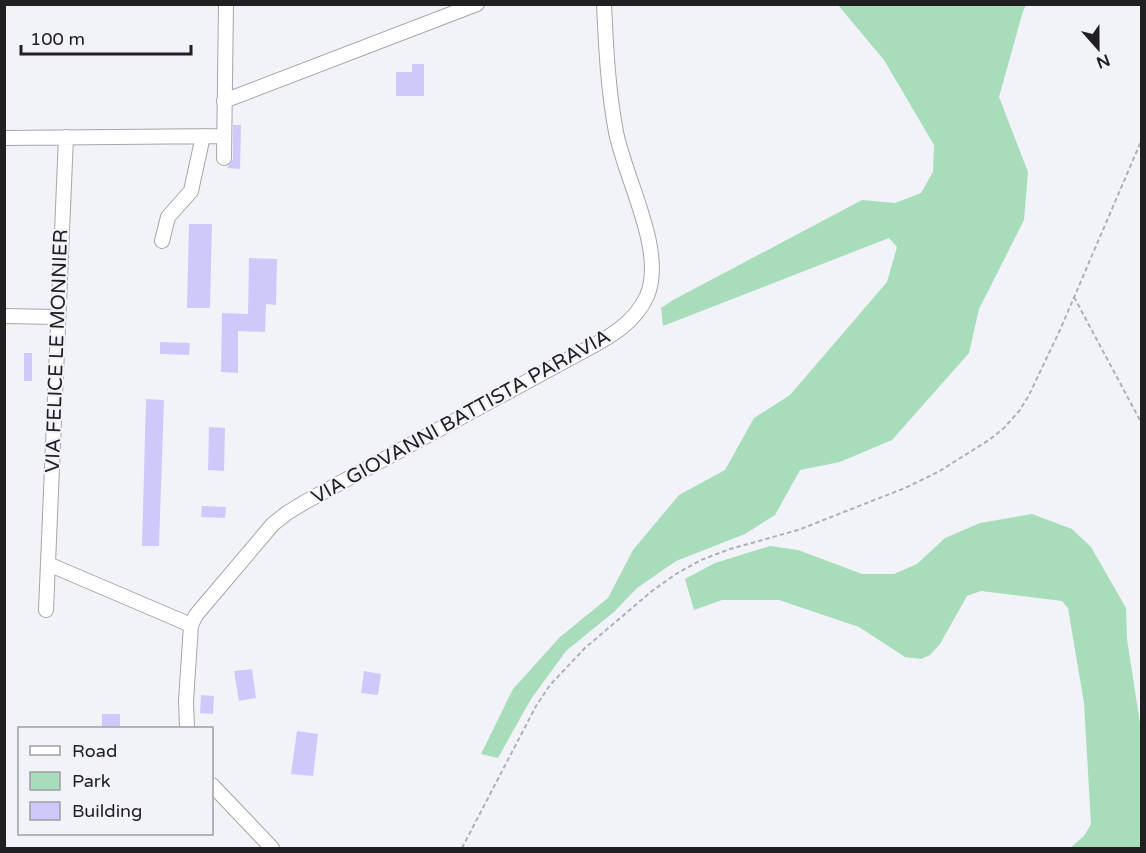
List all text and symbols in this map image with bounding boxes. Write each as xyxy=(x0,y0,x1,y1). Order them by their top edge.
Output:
scale bar xyxy=(21,18,190,56)
north arrow xyxy=(1068,18,1128,78)
text: 100 m xyxy=(30,28,85,50)
text: N xyxy=(1093,49,1113,73)
street label: VIA FELICE LE MONNIER xyxy=(41,229,73,473)
street label: VIA GIOVANNI BATTISTA PARAVIA xyxy=(307,325,615,509)
legend xyxy=(18,727,213,835)
text: Road xyxy=(72,740,117,762)
text: Park xyxy=(72,770,111,792)
text: Building xyxy=(72,800,142,822)

